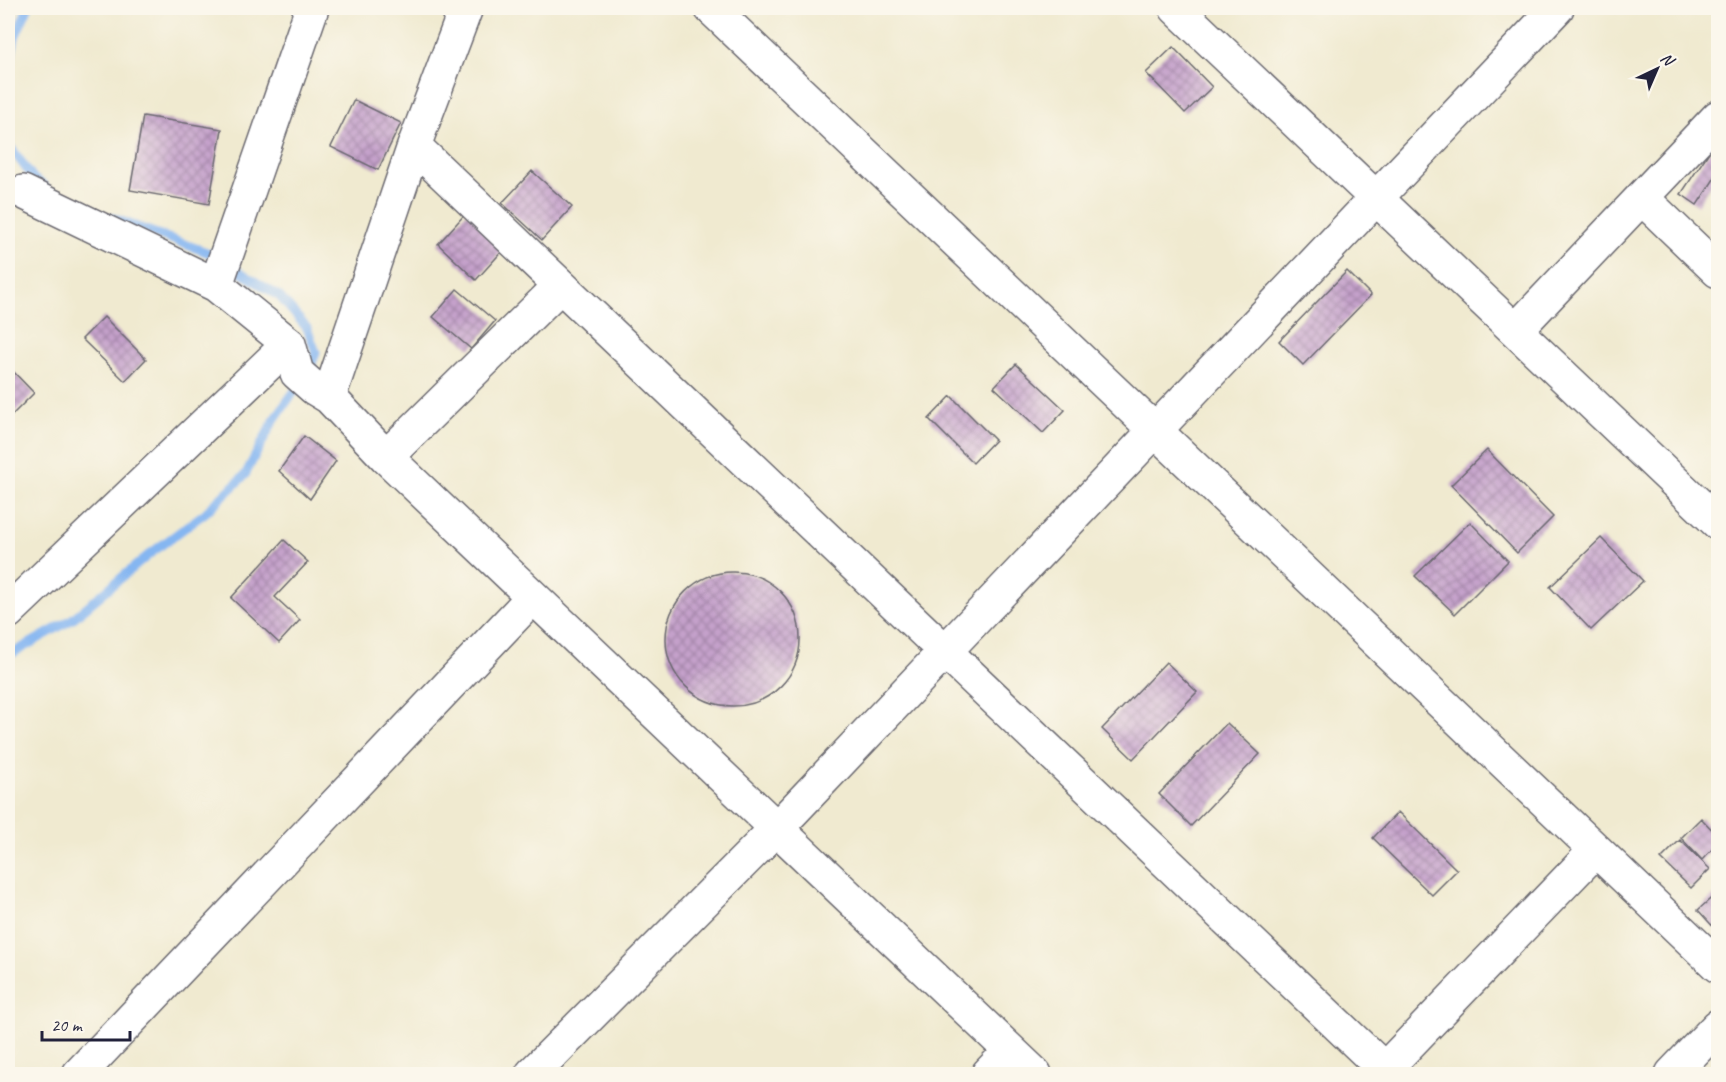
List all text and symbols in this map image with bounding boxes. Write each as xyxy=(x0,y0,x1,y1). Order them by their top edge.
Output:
north arrow xyxy=(1627,39,1687,99)
text: N xyxy=(1656,48,1679,72)
scale bar xyxy=(42,1004,130,1042)
text: 20 m xyxy=(51,1014,84,1036)

